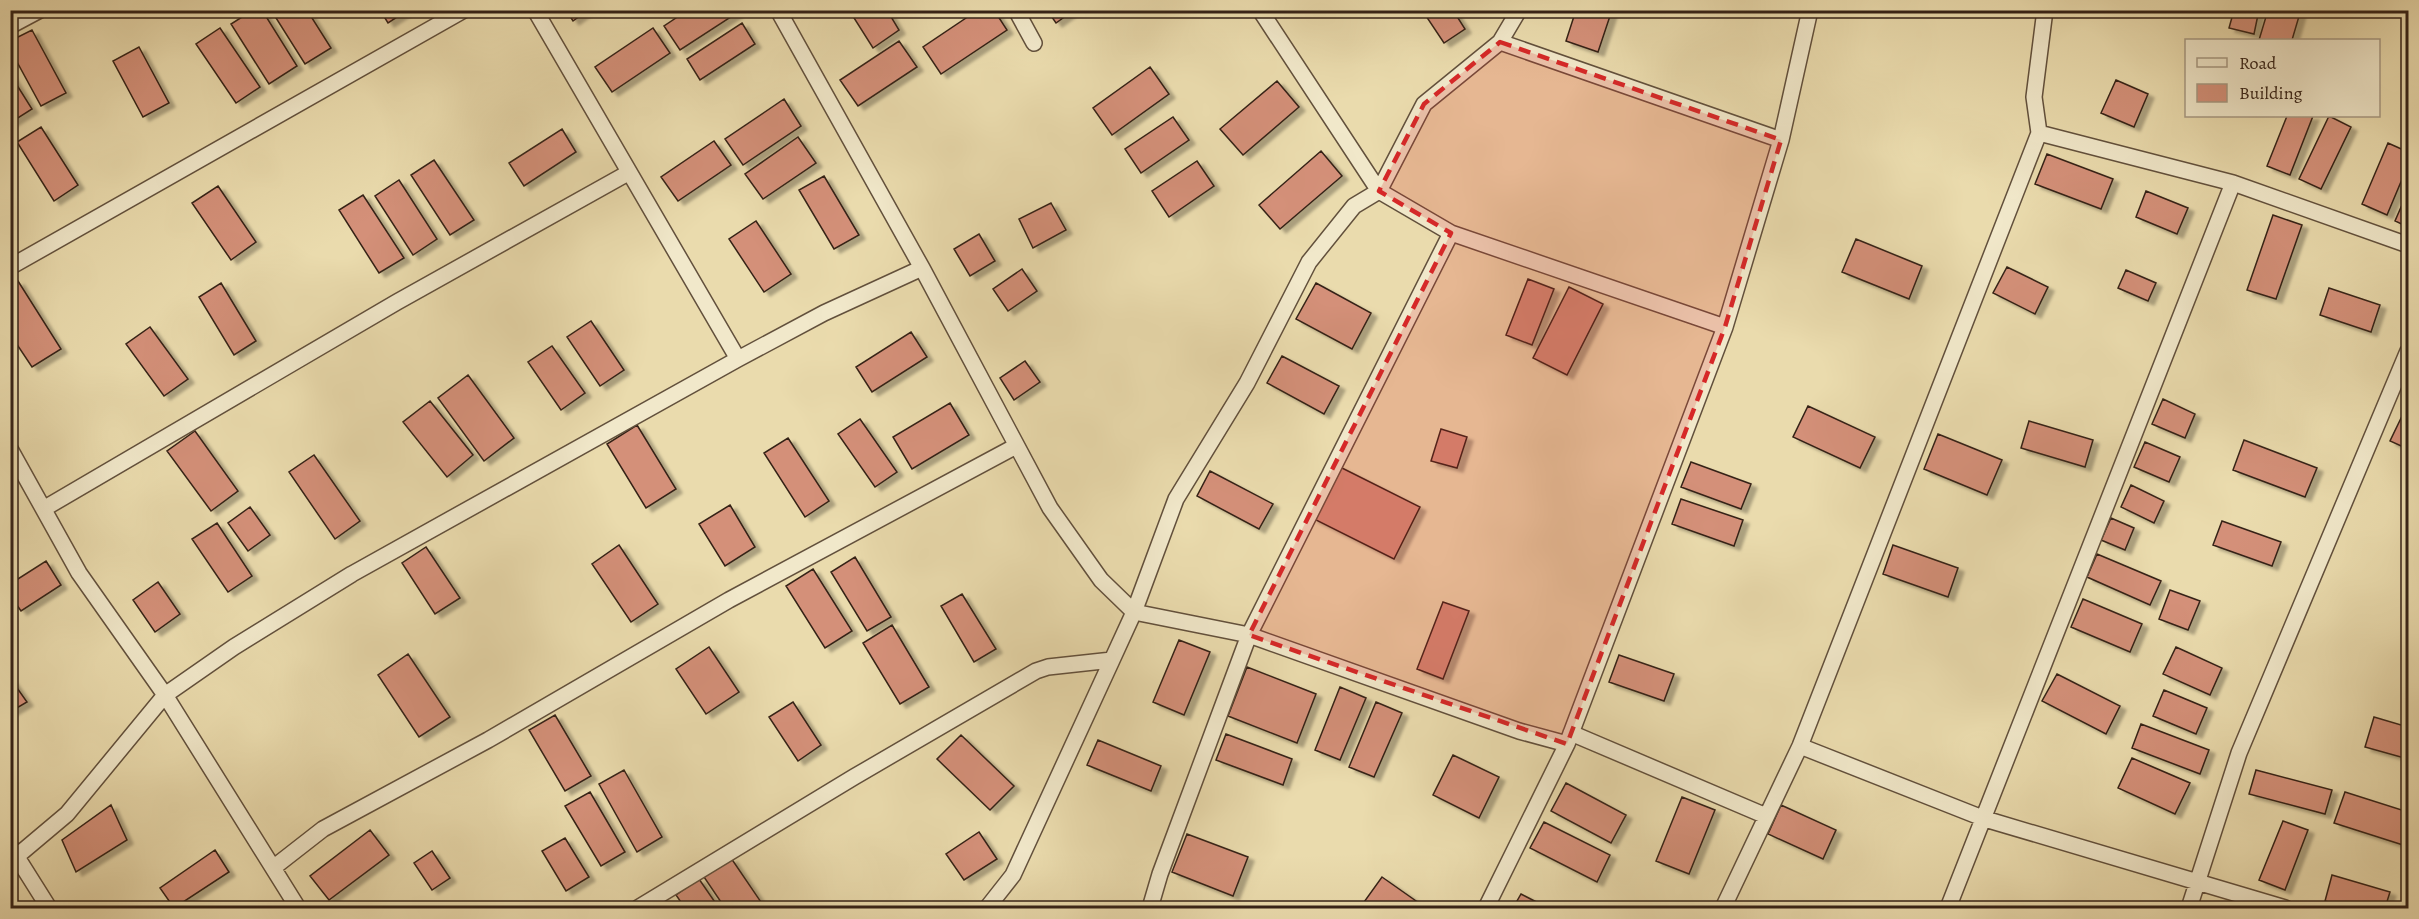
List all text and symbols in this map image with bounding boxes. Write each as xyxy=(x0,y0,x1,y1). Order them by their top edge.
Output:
legend xyxy=(2185,39,2380,117)
text: Road xyxy=(2239,51,2277,75)
text: Building xyxy=(2239,81,2303,105)

